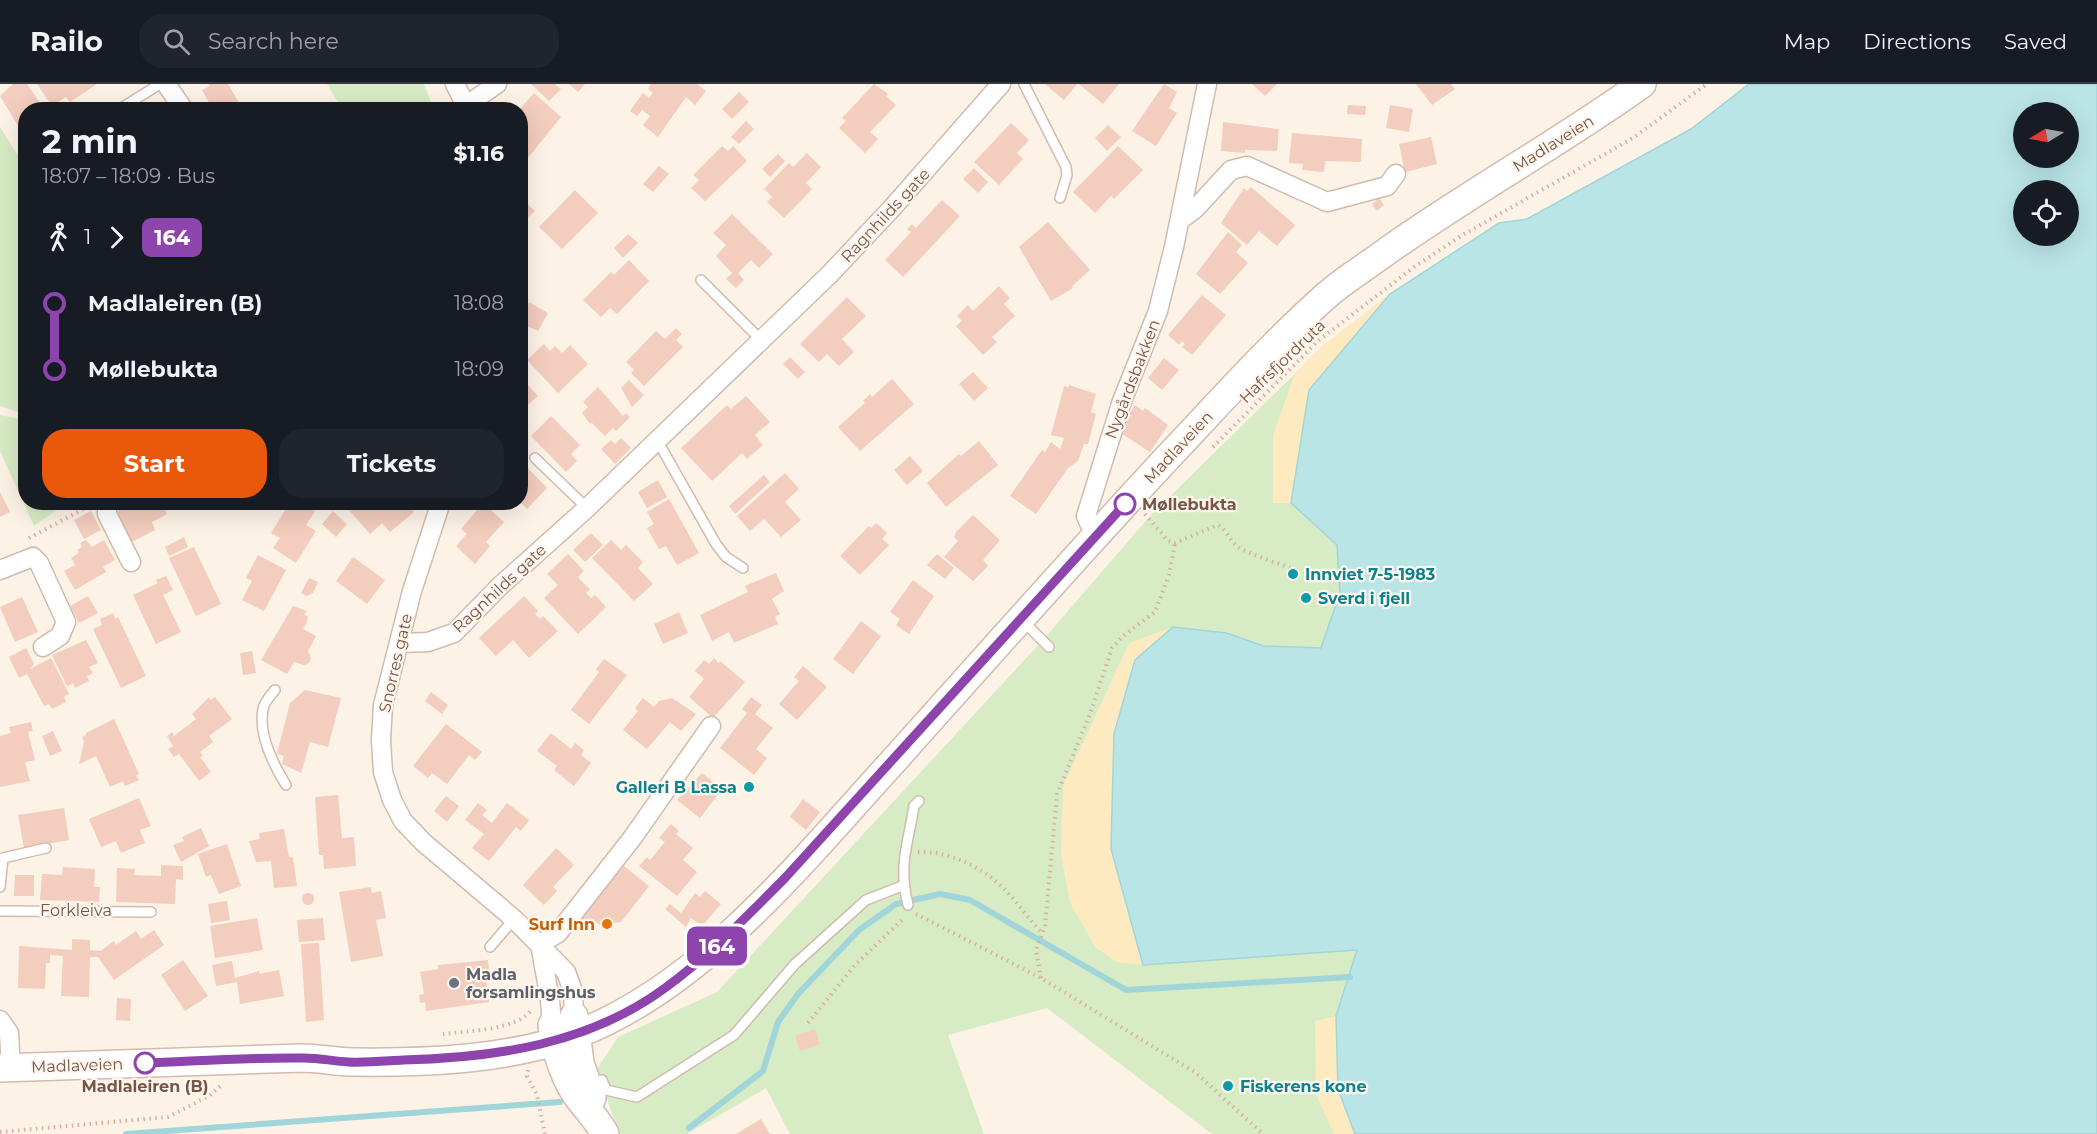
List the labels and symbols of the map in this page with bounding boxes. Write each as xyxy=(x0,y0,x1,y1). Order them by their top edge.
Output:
north arrow xyxy=(2013,102,2079,168)
street label: Madlaveien xyxy=(1509,111,1597,176)
street label: Ragnhilds gate xyxy=(837,165,934,266)
street label: Hafrsfjordruta xyxy=(1236,316,1329,407)
street label: Nygårdsbakken xyxy=(1101,317,1164,442)
street label: Madlaveien xyxy=(1140,407,1217,487)
marker: Møllebukta xyxy=(1114,493,1136,515)
place label: Møllebukta xyxy=(1142,495,1237,514)
street label: Ragnhilds gate xyxy=(449,540,550,637)
place label: Innviet 7-5-1983 xyxy=(1305,565,1435,584)
marker: Innviet 7-5-1983 xyxy=(1286,567,1300,581)
place label: Sverd i fjell xyxy=(1318,589,1410,608)
marker: Sverd i fjell xyxy=(1299,591,1313,605)
street label: Snorres gate xyxy=(375,612,416,715)
place label: Galleri B Lassa xyxy=(616,778,737,797)
marker: Galleri B Lassa xyxy=(742,780,756,794)
street label: Forkleiva xyxy=(40,901,112,920)
place label: Surf Inn xyxy=(529,915,595,934)
marker: Surf Inn xyxy=(600,917,614,931)
line badge: 164 xyxy=(682,926,752,966)
place label: Madla forsamlingshus xyxy=(466,965,596,1002)
marker: Madla forsamlingshus xyxy=(447,976,461,990)
marker: Madlaleiren (B) xyxy=(134,1052,156,1074)
street label: Madlaveien xyxy=(31,1054,123,1077)
place label: Madlaleiren (B) xyxy=(82,1077,208,1096)
place label: Fiskerens kone xyxy=(1240,1077,1366,1096)
marker: Fiskerens kone xyxy=(1221,1079,1235,1093)

